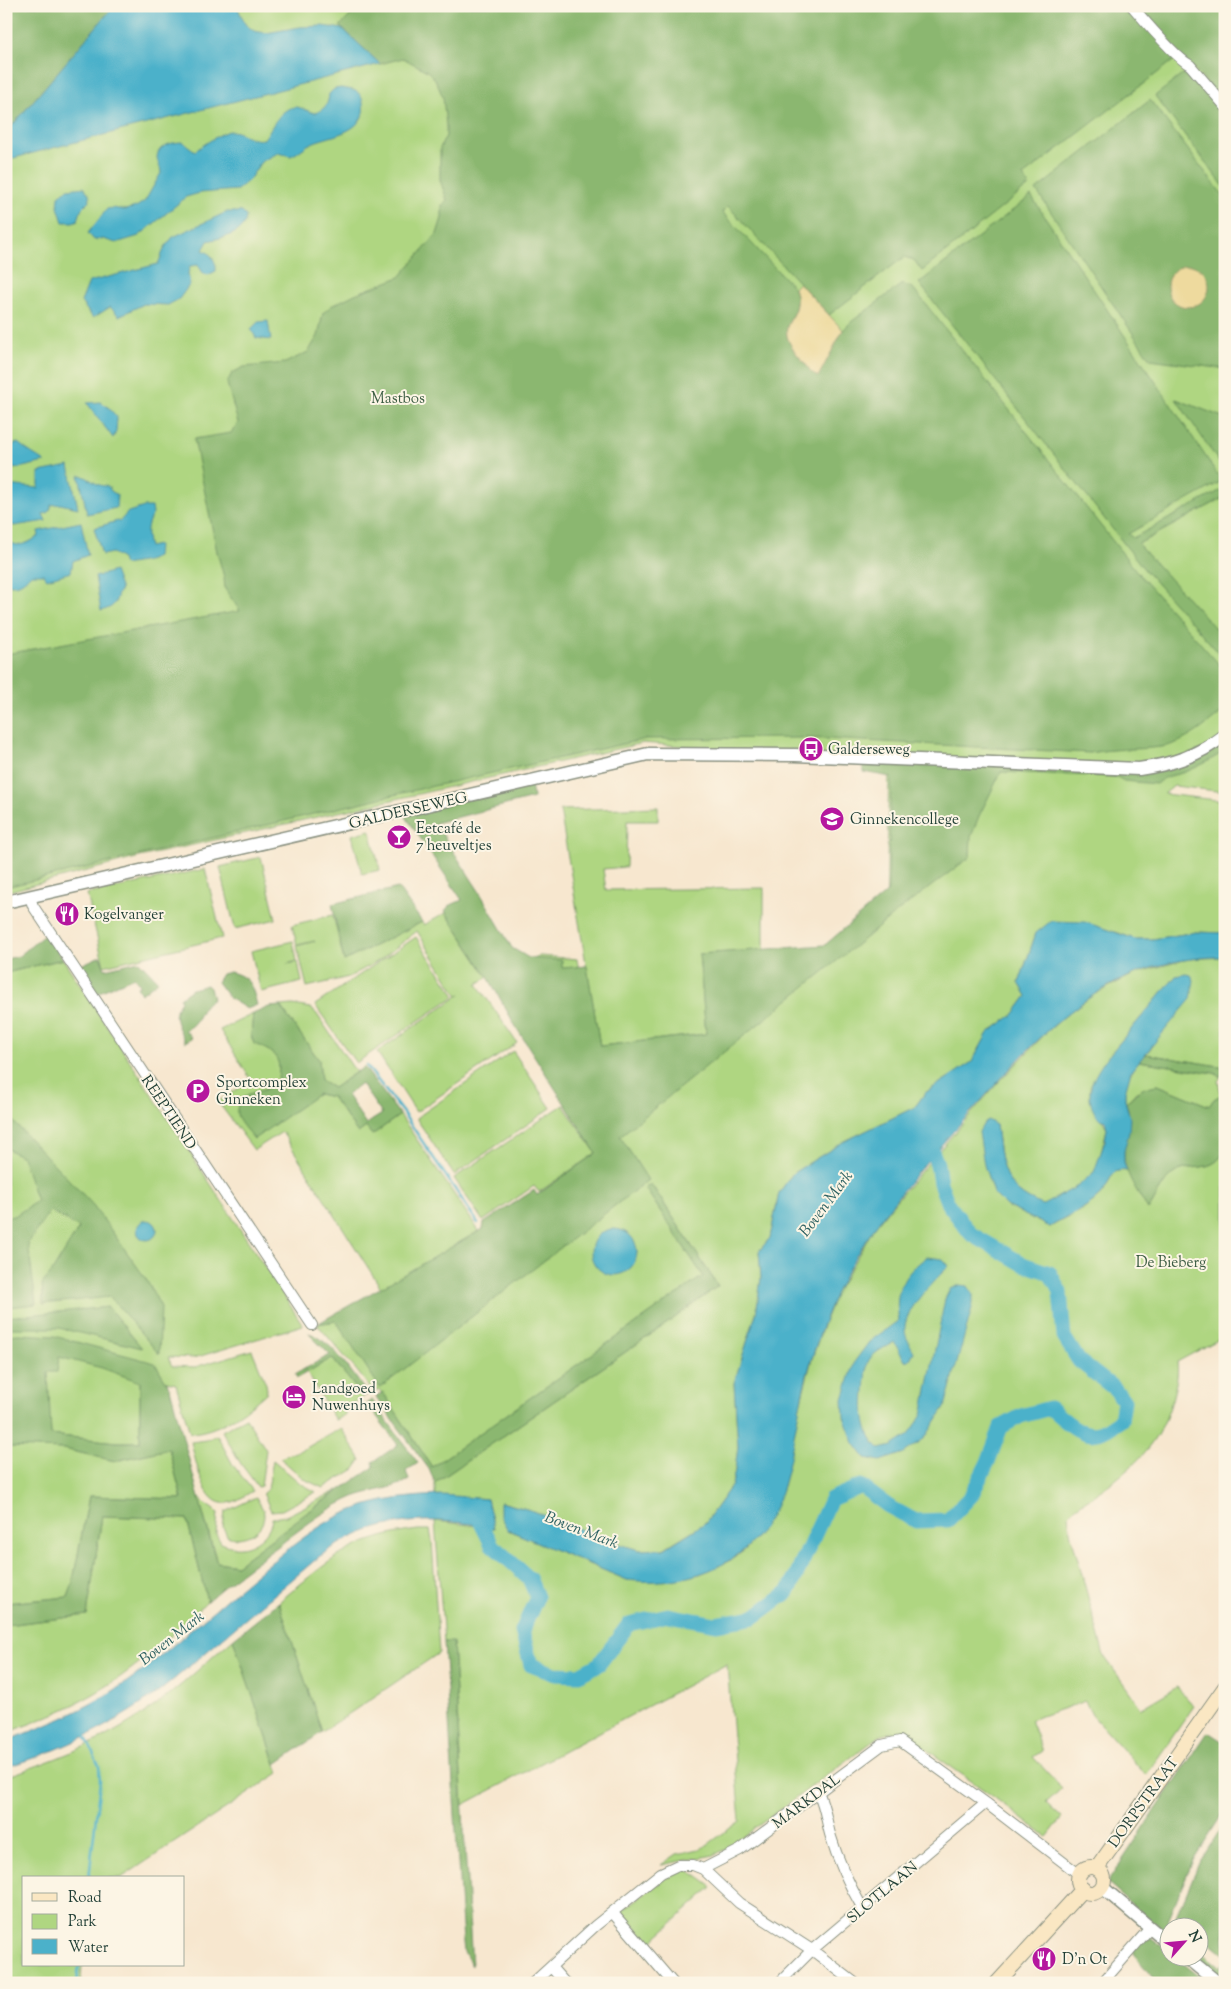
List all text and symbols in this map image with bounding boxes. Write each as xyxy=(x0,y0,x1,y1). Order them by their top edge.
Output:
park label: Mastbos xyxy=(371,389,425,410)
bus stop icon: Galderseweg xyxy=(798,736,824,762)
place label: Galderseweg xyxy=(828,740,910,761)
street label: GALDERSEWEG xyxy=(347,788,470,835)
school or university icon: Ginnekencollege xyxy=(819,806,845,832)
place label: Ginnekencollege xyxy=(850,810,959,831)
place label: Eetcafé de 7 heuveltjes xyxy=(416,819,492,857)
bar icon: Eetcafé de 7 heuveltjes xyxy=(386,824,412,850)
restaurant icon: Kogelvanger xyxy=(54,901,80,927)
place label: Kogelvanger xyxy=(84,905,164,926)
street label: REEPTIEND xyxy=(135,1071,200,1154)
place label: Sportcomplex Ginneken xyxy=(216,1073,307,1111)
parking icon: Sportcomplex Ginneken xyxy=(185,1078,211,1104)
water label: Boven Mark xyxy=(795,1167,859,1242)
park label: De Bieberg xyxy=(1136,1253,1206,1274)
place label: Landgoed Nuwenhuys xyxy=(312,1379,390,1417)
hotel icon: Landgoed Nuwenhuys xyxy=(281,1384,307,1410)
water label: Boven Mark xyxy=(541,1507,621,1556)
water label: Boven Mark xyxy=(135,1606,210,1672)
street label: DORPSTRAAT xyxy=(1104,1753,1185,1853)
street label: MARKDAL xyxy=(769,1770,845,1835)
street label: SLOTLAAN xyxy=(843,1857,923,1929)
legend xyxy=(22,1876,185,1966)
text: Road xyxy=(68,1888,102,1909)
text: Park xyxy=(68,1912,97,1933)
north arrow xyxy=(1158,1916,1208,1966)
text: N xyxy=(1182,1927,1205,1947)
text: Water xyxy=(68,1938,109,1959)
restaurant icon: D'n Ot xyxy=(1031,1946,1057,1972)
place label: D'n Ot xyxy=(1062,1950,1107,1971)

